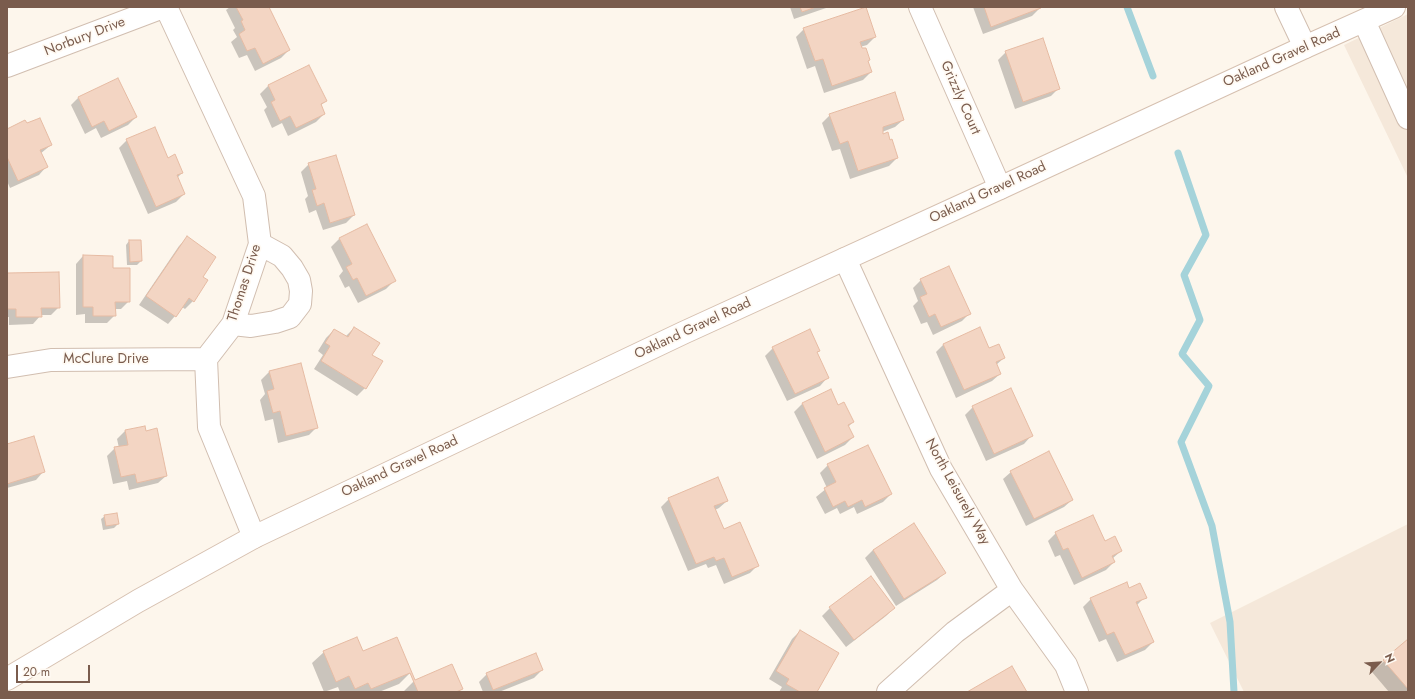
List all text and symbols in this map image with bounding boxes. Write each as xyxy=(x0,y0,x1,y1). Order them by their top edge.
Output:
street label: Norbury Drive xyxy=(42,14,128,60)
street label: Oakland Gravel Road xyxy=(1221,25,1343,91)
street label: Grizzly Court xyxy=(936,59,984,137)
street label: Oakland Gravel Road xyxy=(927,159,1049,227)
street label: Thomas Drive xyxy=(225,242,265,324)
street label: Oakland Gravel Road xyxy=(632,295,754,363)
street label: McClure Drive xyxy=(63,352,149,368)
street label: Oakland Gravel Road xyxy=(339,433,461,501)
street label: North Leisurely Way xyxy=(921,436,993,548)
north arrow xyxy=(1359,643,1399,683)
text: N xyxy=(1381,651,1399,665)
scale bar xyxy=(18,657,92,683)
text: 20 m xyxy=(23,663,50,681)

